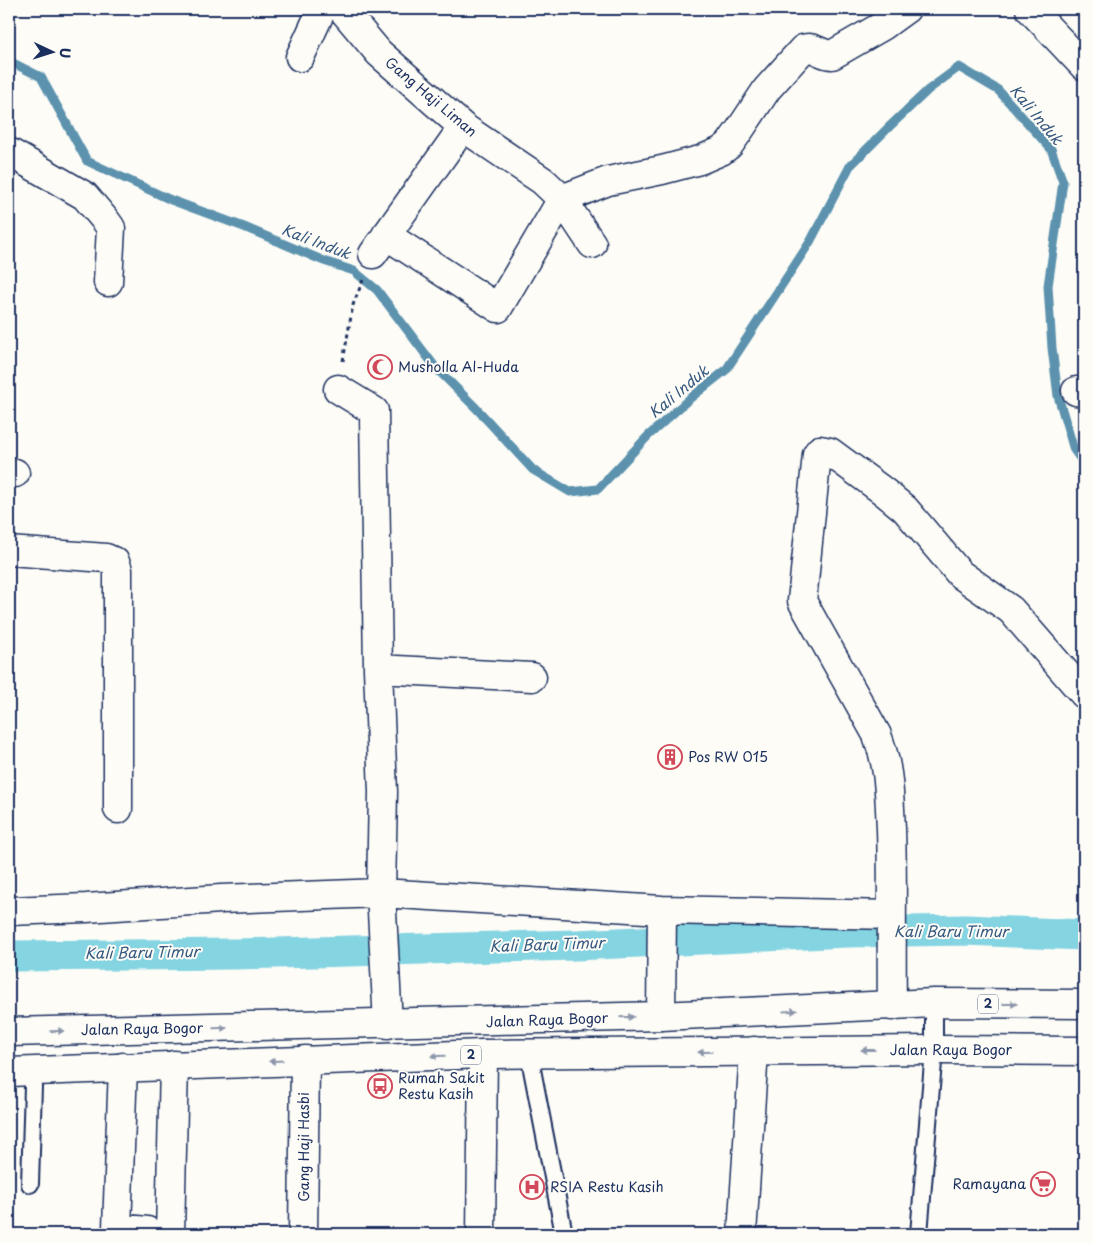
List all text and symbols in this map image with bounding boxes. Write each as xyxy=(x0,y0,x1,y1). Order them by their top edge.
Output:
north arrow xyxy=(28,28,78,78)
text: U xyxy=(55,47,76,59)
street label: Gang Haji Liman xyxy=(381,52,482,141)
water label: Kali Induk xyxy=(1005,79,1070,150)
water label: Kali Induk xyxy=(279,217,355,265)
mosque icon: Musholla Al-Huda xyxy=(367,354,393,380)
place label: Musholla Al-Huda xyxy=(398,356,519,377)
water label: Kali Induk xyxy=(643,358,714,423)
building icon: Pos RW 015 xyxy=(657,744,683,770)
place label: Pos RW 015 xyxy=(688,746,768,767)
water label: Kali Baru Timur xyxy=(894,919,1010,942)
water label: Kali Baru Timur xyxy=(489,930,607,957)
water label: Kali Baru Timur xyxy=(84,939,202,964)
road number: 2 xyxy=(978,994,998,1014)
one-way arrow xyxy=(1003,1000,1019,1008)
one-way arrow xyxy=(782,1006,798,1014)
street label: Jalan Raya Bogor xyxy=(486,1007,609,1032)
one-way arrow xyxy=(620,1013,636,1021)
street label: Jalan Raya Bogor xyxy=(81,1017,204,1040)
one-way arrow xyxy=(212,1023,228,1031)
one-way arrow xyxy=(50,1027,66,1035)
street label: Jalan Raya Bogor xyxy=(890,1039,1013,1060)
road number: 2 xyxy=(461,1046,481,1064)
one-way arrow xyxy=(860,1046,876,1054)
one-way arrow xyxy=(697,1048,713,1056)
one-way arrow xyxy=(430,1052,446,1060)
one-way arrow xyxy=(267,1057,283,1065)
place label: Rumah Sakit Restu Kasih xyxy=(398,1067,485,1104)
bus stop icon: Rumah Sakit Restu Kasih xyxy=(367,1073,393,1099)
street label: Gang Haji Hasbi xyxy=(293,1092,314,1202)
supermarket icon: Ramayana xyxy=(1030,1171,1056,1197)
place label: Ramayana xyxy=(953,1173,1026,1194)
hospital icon: RSIA Restu Kasih xyxy=(519,1174,545,1200)
place label: RSIA Restu Kasih xyxy=(550,1176,664,1197)

